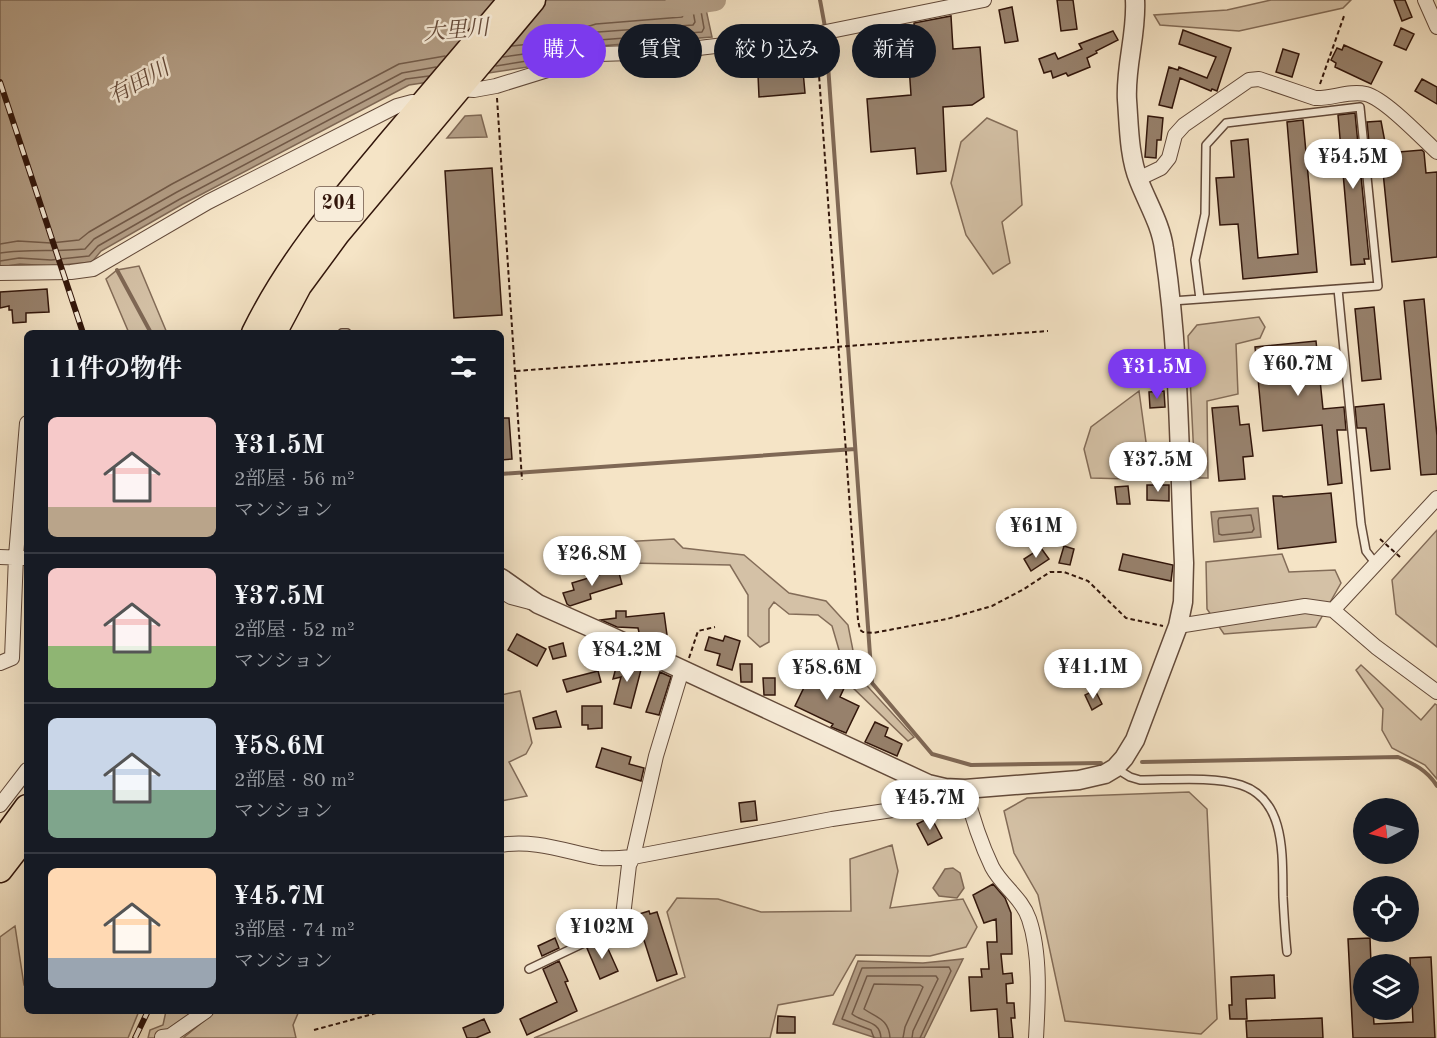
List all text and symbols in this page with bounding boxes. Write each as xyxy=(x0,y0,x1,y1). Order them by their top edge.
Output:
water label: 大里川 xyxy=(422,15,492,45)
chip: 購入 xyxy=(522,24,606,78)
chip: 賃貸 xyxy=(618,24,702,78)
chip: 絞り込み xyxy=(714,24,840,78)
chip: 新着 xyxy=(852,24,936,78)
water label: 有田川 xyxy=(104,55,175,109)
pin: ¥54.5M xyxy=(1304,139,1402,190)
text: ¥54.5M xyxy=(1318,148,1388,168)
road number: 204 xyxy=(315,187,363,221)
pin: ¥60.7M xyxy=(1249,346,1347,397)
pin: ¥31.5M xyxy=(1108,349,1206,400)
icon: filters xyxy=(447,350,480,383)
text: ¥60.7M xyxy=(1263,355,1333,375)
text: 11件の物件 xyxy=(48,357,182,383)
text: ¥31.5M xyxy=(1122,358,1192,378)
text: ¥31.5M xyxy=(234,433,325,459)
icon: home xyxy=(96,441,168,513)
pin: ¥37.5M xyxy=(1109,442,1207,493)
text: ¥37.5M xyxy=(1123,451,1193,471)
text: 2部屋 · 56 m² xyxy=(234,470,355,490)
text: マンション xyxy=(234,501,333,521)
pin: ¥61M xyxy=(1000,508,1072,559)
text: ¥61M xyxy=(1010,517,1062,537)
pin: ¥26.8M xyxy=(543,536,641,587)
text: ¥26.8M xyxy=(557,545,627,565)
text: ¥37.5M xyxy=(234,584,325,610)
icon: home xyxy=(96,592,168,664)
text: 2部屋 · 52 m² xyxy=(234,621,355,641)
pin: ¥84.2M xyxy=(578,632,676,683)
text: ¥84.2M xyxy=(592,641,662,661)
pin: ¥41.1M xyxy=(1044,649,1142,700)
pin: ¥58.6M xyxy=(778,650,876,701)
text: マンション xyxy=(234,652,333,672)
text: ¥41.1M xyxy=(1058,658,1128,678)
text: ¥58.6M xyxy=(792,659,862,679)
text: ¥58.6M xyxy=(234,734,325,760)
icon: home xyxy=(96,742,168,814)
text: 2部屋 · 80 m² xyxy=(234,771,355,791)
pin: ¥45.7M xyxy=(881,780,979,831)
text: ¥45.7M xyxy=(895,789,965,809)
north arrow xyxy=(1353,798,1419,864)
map controls xyxy=(1353,798,1419,1020)
text: マンション xyxy=(234,802,333,822)
button: locate xyxy=(1353,876,1419,942)
text: ¥45.7M xyxy=(234,884,325,910)
icon: home xyxy=(96,892,168,964)
pin: ¥102M xyxy=(560,909,644,960)
text: ¥102M xyxy=(570,918,634,938)
text: 3部屋 · 74 m² xyxy=(234,921,355,941)
text: マンション xyxy=(234,952,333,972)
button: layers xyxy=(1353,954,1419,1020)

